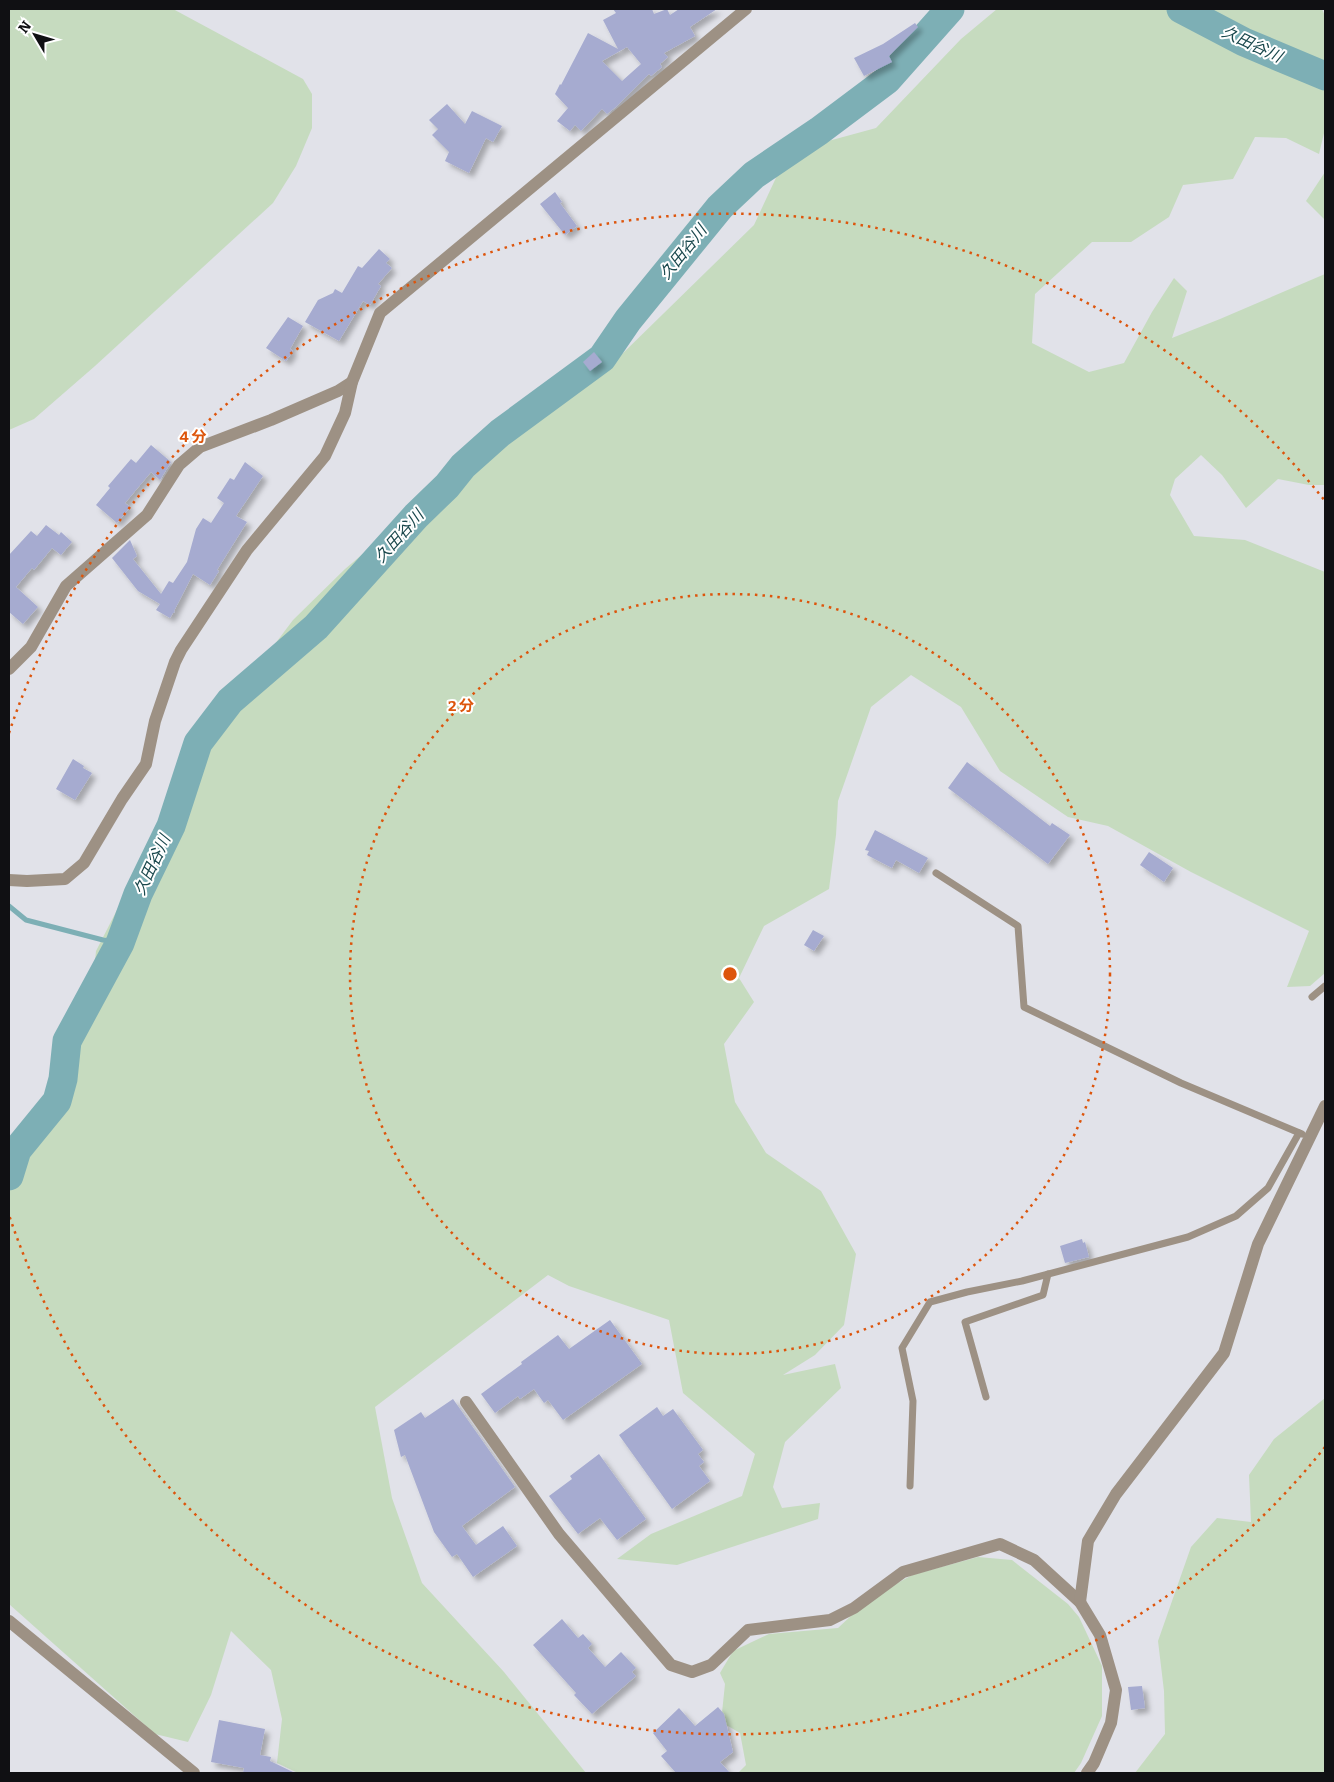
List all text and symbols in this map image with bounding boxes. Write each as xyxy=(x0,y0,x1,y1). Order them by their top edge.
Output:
north arrow xyxy=(10,10,60,60)
text: N xyxy=(15,18,35,37)
water label: 久田谷川 xyxy=(1219,22,1287,67)
water label: 久田谷川 xyxy=(655,220,712,283)
text: 4 分 xyxy=(180,428,206,446)
water label: 久田谷川 xyxy=(371,504,429,566)
text: 2 分 xyxy=(448,697,474,715)
water label: 久田谷川 xyxy=(130,830,175,898)
centre of rings xyxy=(721,965,739,983)

